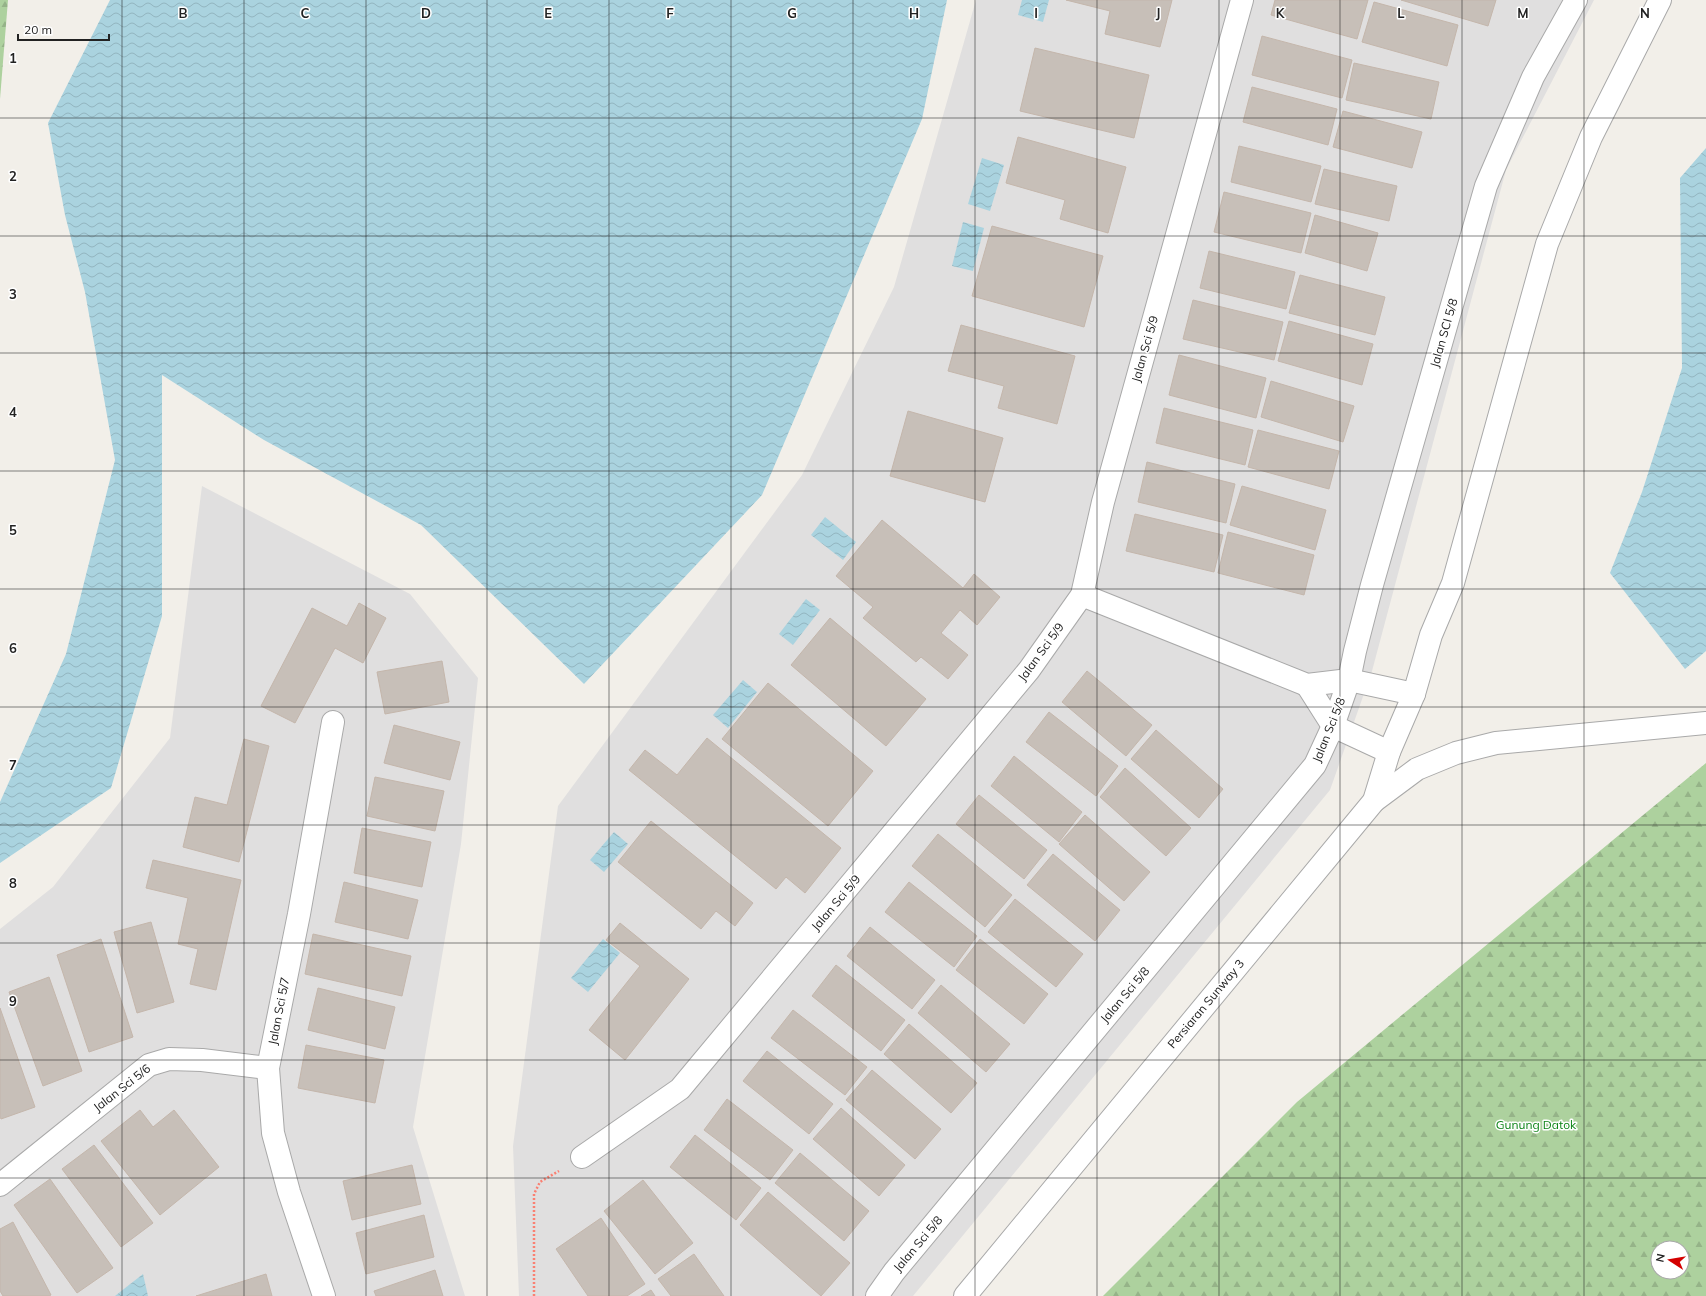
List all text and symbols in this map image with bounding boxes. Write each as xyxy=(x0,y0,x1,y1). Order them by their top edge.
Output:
text: B xyxy=(179,5,188,21)
text: C xyxy=(301,5,310,21)
text: D xyxy=(421,5,431,21)
text: E xyxy=(544,5,552,21)
text: F xyxy=(666,5,674,21)
text: G xyxy=(787,5,797,21)
text: H xyxy=(909,5,919,21)
text: I xyxy=(1034,5,1038,21)
text: J xyxy=(1156,5,1160,21)
text: K xyxy=(1276,5,1286,21)
text: L xyxy=(1397,5,1405,21)
text: M xyxy=(1517,5,1529,21)
text: N xyxy=(1640,5,1650,21)
scale bar xyxy=(18,16,109,42)
text: 20 m xyxy=(24,22,52,37)
text: 1 xyxy=(9,50,17,66)
text: 2 xyxy=(9,168,17,184)
text: 3 xyxy=(9,286,17,302)
street label: Jalan SCI 5/8 xyxy=(1427,297,1461,369)
street label: Jalan Sci 5/9 xyxy=(1128,314,1161,384)
text: 4 xyxy=(9,404,17,420)
text: 5 xyxy=(9,522,17,538)
street label: Jalan Sci 5/9 xyxy=(1014,620,1067,684)
text: 6 xyxy=(9,640,17,656)
street label: Jalan Sci 5/8 xyxy=(1309,695,1348,764)
text: 7 xyxy=(9,757,17,773)
street label: Jalan Sci 5/9 xyxy=(808,872,863,934)
text: 8 xyxy=(9,875,17,891)
street label: Persiaran Sunway 3 xyxy=(1164,956,1247,1051)
street label: Jalan Sci 5/8 xyxy=(1097,964,1152,1026)
street label: Jalan Sci 5/7 xyxy=(265,976,292,1046)
text: 9 xyxy=(9,993,17,1009)
street label: Jalan Sci 5/6 xyxy=(90,1061,153,1115)
park label: Gunung Datok xyxy=(1496,1117,1577,1132)
street label: Jalan Sci 5/8 xyxy=(890,1213,945,1275)
north arrow xyxy=(1650,1240,1690,1280)
text: N xyxy=(1653,1252,1668,1263)

